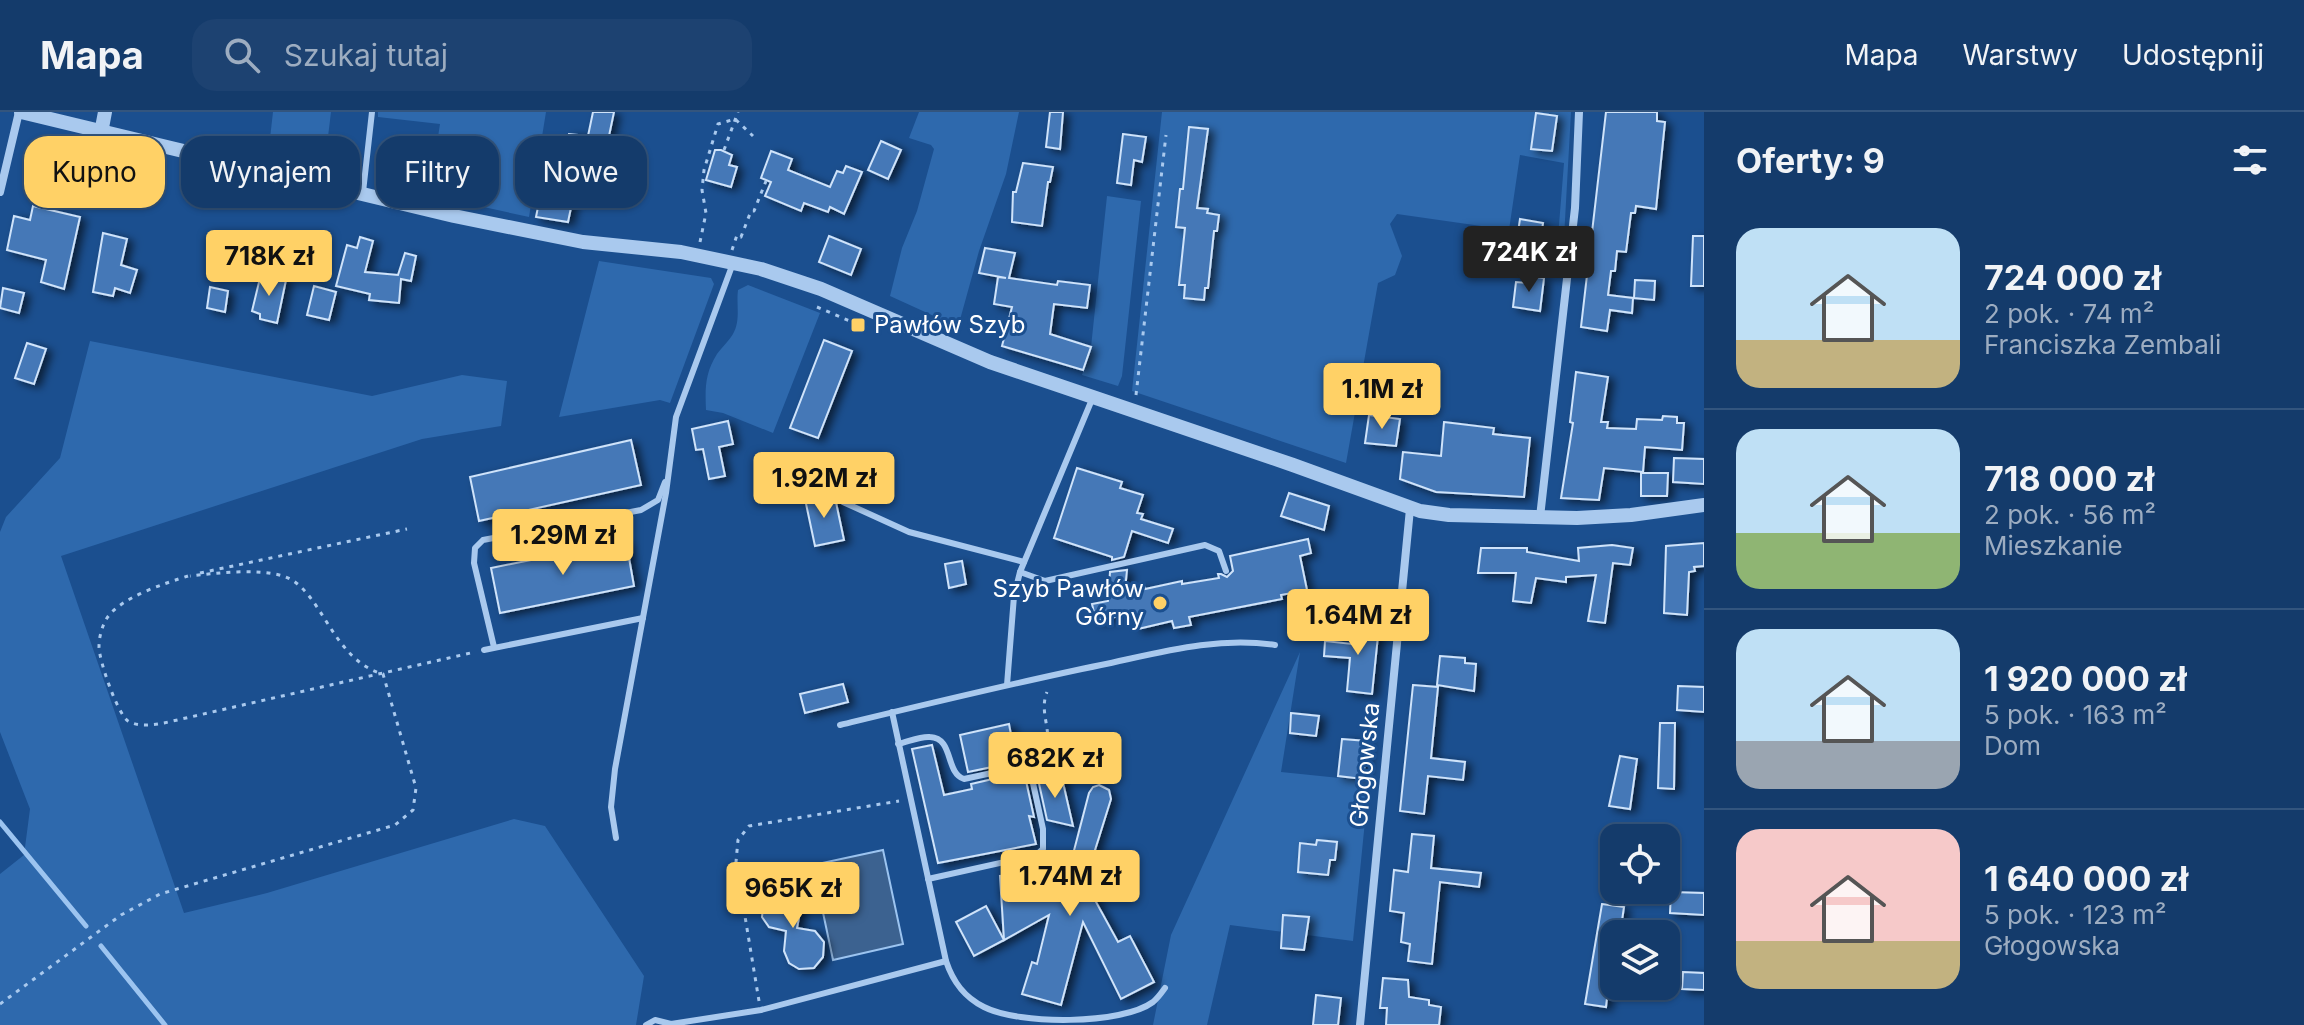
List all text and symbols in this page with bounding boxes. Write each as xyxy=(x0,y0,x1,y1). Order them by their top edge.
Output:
search box xyxy=(192,19,752,91)
text: Mapa xyxy=(40,32,144,78)
icon: search xyxy=(220,33,264,77)
text: Szukaj tutaj xyxy=(284,37,448,73)
text: Mapa xyxy=(1844,38,1919,72)
text: Warstwy xyxy=(1963,38,2078,72)
text: Udostępnij xyxy=(2122,38,2264,72)
chip: Kupno xyxy=(24,136,165,208)
chip: Wynajem xyxy=(181,136,360,208)
chip: Filtry xyxy=(376,136,499,208)
chip: Nowe xyxy=(515,136,647,208)
icon: filters xyxy=(2228,138,2272,182)
text: Oferty: 9 xyxy=(1736,140,1885,181)
pin: 724K zł xyxy=(1455,226,1603,294)
pin: 718K zł xyxy=(195,230,343,298)
text: 724K zł xyxy=(1481,236,1577,267)
text: 718K zł xyxy=(224,240,314,271)
text: 724 000 zł xyxy=(1984,257,2161,298)
icon: home xyxy=(1800,260,1896,356)
text: 2 pok. · 74 m² xyxy=(1984,298,2154,329)
place label: Pawłów Szyb xyxy=(874,310,1026,339)
marker: Pawłów Szyb xyxy=(849,316,867,334)
text: Franciszka Zembali xyxy=(1984,329,2221,360)
pin: 1.1M zł xyxy=(1308,363,1456,431)
text: 1.1M zł xyxy=(1341,373,1423,404)
pin: 1.92M zł xyxy=(741,452,907,520)
text: 718 000 zł xyxy=(1984,458,2154,499)
icon: home xyxy=(1800,461,1896,557)
text: 1.92M zł xyxy=(771,462,877,493)
text: 2 pok. · 56 m² xyxy=(1984,499,2156,530)
pin: 1.29M zł xyxy=(480,509,646,577)
text: 1.29M zł xyxy=(510,519,616,550)
text: Mieszkanie xyxy=(1984,530,2123,561)
place label: Szyb Pawłów Górny xyxy=(992,574,1144,631)
pin: 1.64M zł xyxy=(1275,589,1441,657)
marker: Szyb Pawłów Górny xyxy=(1151,594,1169,612)
text: 1.64M zł xyxy=(1305,599,1411,630)
text: 1 920 000 zł xyxy=(1984,658,2187,699)
icon: home xyxy=(1800,661,1896,757)
text: 5 pok. · 163 m² xyxy=(1984,699,2167,730)
street label: Głogowska xyxy=(1344,701,1385,829)
text: Dom xyxy=(1984,730,2041,761)
pin: 682K zł xyxy=(981,732,1129,800)
text: 682K zł xyxy=(1007,742,1103,773)
map controls xyxy=(1600,824,1680,1000)
button: locate xyxy=(1600,824,1680,904)
pin: 1.74M zł xyxy=(987,850,1153,918)
text: 1 640 000 zł xyxy=(1984,858,2188,899)
text: 1.74M zł xyxy=(1019,860,1121,891)
icon: home xyxy=(1800,861,1896,957)
pin: 965K zł xyxy=(719,862,867,930)
text: 965K zł xyxy=(744,872,842,903)
text: 5 pok. · 123 m² xyxy=(1984,899,2167,930)
button: layers xyxy=(1600,920,1680,1000)
text: Głogowska xyxy=(1984,930,2120,961)

